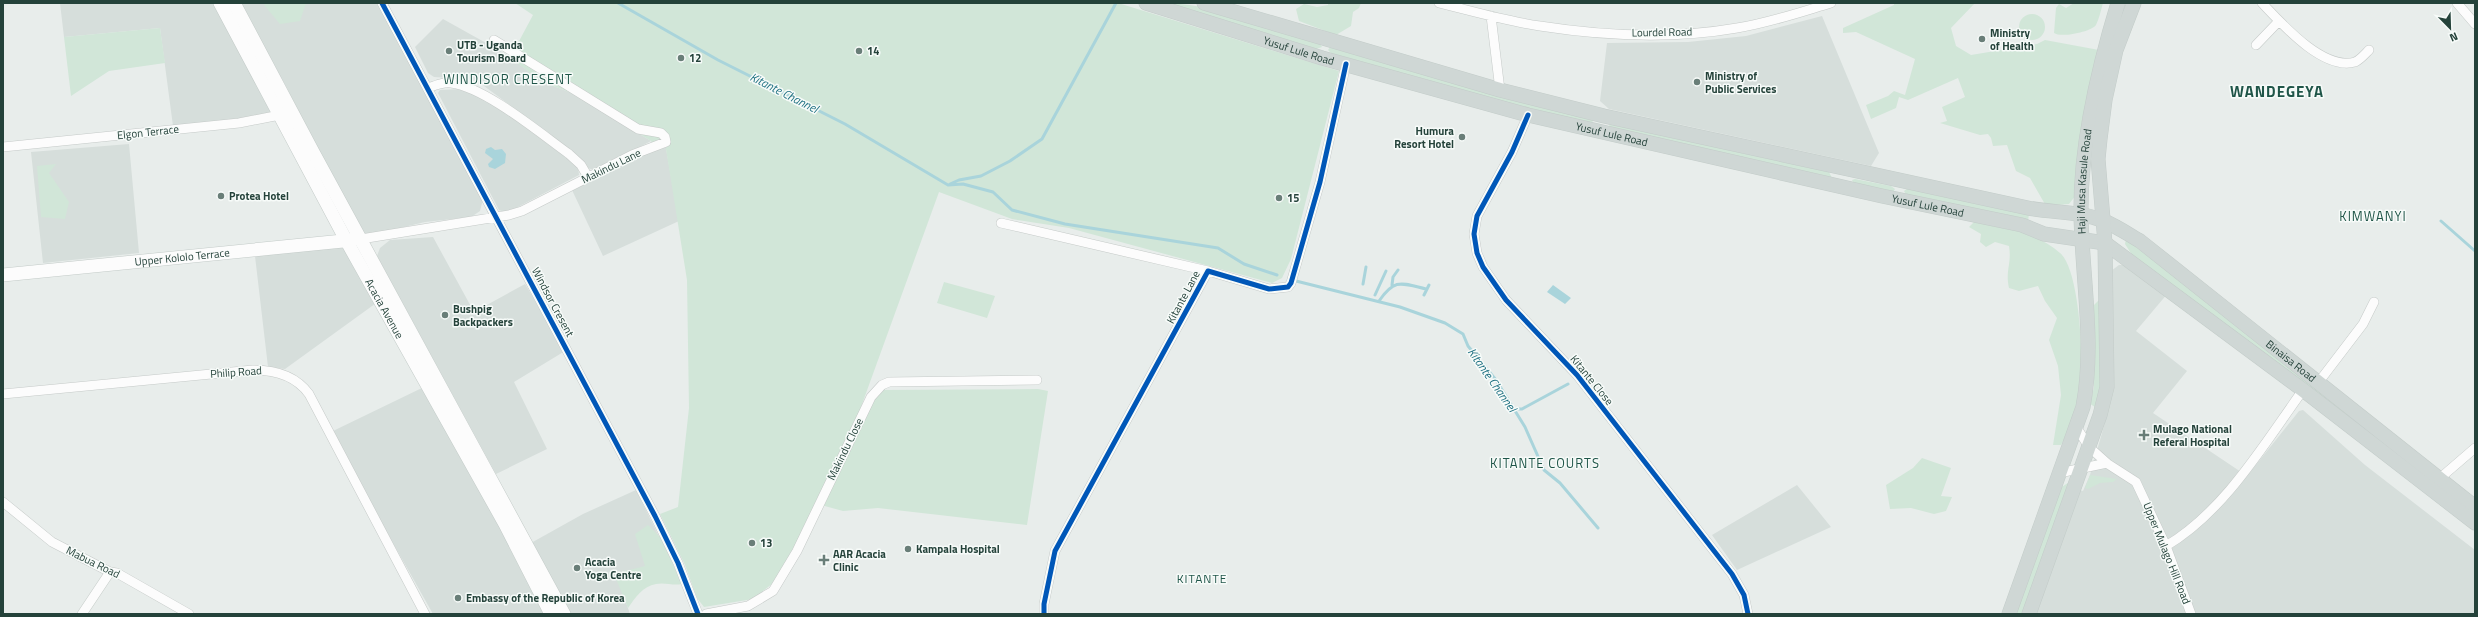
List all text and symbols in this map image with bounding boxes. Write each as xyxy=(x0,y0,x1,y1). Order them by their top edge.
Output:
north arrow xyxy=(2430,8,2470,48)
street label: Lourdel Road xyxy=(1632,23,1693,41)
place label: Ministry of Health xyxy=(1990,25,2034,54)
text: N xyxy=(2447,28,2461,46)
street label: Yusuf Lule Road xyxy=(1261,32,1336,69)
marker: Ministry of Health xyxy=(1977,34,1987,44)
place label: UTB - Uganda Tourism Board xyxy=(457,37,526,66)
place label: 14 xyxy=(867,43,879,59)
marker: UTB - Uganda Tourism Board xyxy=(444,46,454,56)
marker: 14 xyxy=(854,46,864,56)
place label: 12 xyxy=(689,50,701,66)
marker: 12 xyxy=(676,53,686,63)
water label: Kitante Channel xyxy=(747,67,823,119)
place label: Ministry of Public Services xyxy=(1705,68,1776,97)
district label: WINDISOR CRESENT xyxy=(443,69,573,89)
marker: Ministry of Public Services xyxy=(1692,77,1702,87)
district label: WANDEGEYA xyxy=(2230,80,2324,103)
street label: Yusuf Lule Road xyxy=(1574,118,1650,150)
street label: Elgon Terrace xyxy=(116,121,180,143)
place label: Humura Resort Hotel xyxy=(1394,123,1454,152)
street label: Haji Musa Kasule Road xyxy=(2073,128,2096,234)
marker: Humura Resort Hotel xyxy=(1457,132,1467,142)
street label: Makindu Lane xyxy=(578,144,644,187)
place label: Protea Hotel xyxy=(229,188,289,204)
place label: 15 xyxy=(1287,190,1299,206)
street label: Yusuf Lule Road xyxy=(1890,190,1966,221)
marker: Protea Hotel xyxy=(216,191,226,201)
marker: 15 xyxy=(1274,193,1284,203)
district label: KIMWANYI xyxy=(2339,206,2407,226)
street label: Upper Kololo Terrace xyxy=(134,244,231,270)
street label: Windsor Cresent xyxy=(528,264,578,340)
street label: Kitante Lane xyxy=(1162,267,1204,326)
street label: Acacia Avenue xyxy=(361,276,408,342)
place label: Bushpig Backpackers xyxy=(453,301,513,330)
marker: Bushpig Backpackers xyxy=(440,310,450,320)
street label: Binaisa Road xyxy=(2263,336,2320,386)
water label: Kitante Channel xyxy=(1463,344,1522,417)
street label: Kitante Close xyxy=(1567,351,1618,409)
street label: Philip Road xyxy=(210,362,263,382)
street label: Makindu Close xyxy=(823,415,867,483)
place label: Mulago National Referal Hospital xyxy=(2153,421,2232,450)
marker: Mulago National Referal Hospital xyxy=(2138,429,2150,441)
district label: KITANTE COURTS xyxy=(1490,453,1600,473)
street label: Upper Mulago Hill Road xyxy=(2139,500,2195,607)
place label: 13 xyxy=(760,535,772,551)
marker: 13 xyxy=(747,538,757,548)
place label: Kampala Hospital xyxy=(916,541,1000,557)
street label: Mabua Road xyxy=(63,542,123,582)
marker: Kampala Hospital xyxy=(903,544,913,554)
place label: AAR Acacia Clinic xyxy=(833,546,886,575)
place label: Acacia Yoga Centre xyxy=(585,554,642,583)
marker: AAR Acacia Clinic xyxy=(818,554,830,566)
marker: Acacia Yoga Centre xyxy=(572,563,582,573)
district label: KITANTE xyxy=(1177,569,1227,588)
place label: Embassy of the Republic of Korea xyxy=(466,590,625,606)
marker: Embassy of the Republic of Korea xyxy=(453,593,463,603)

